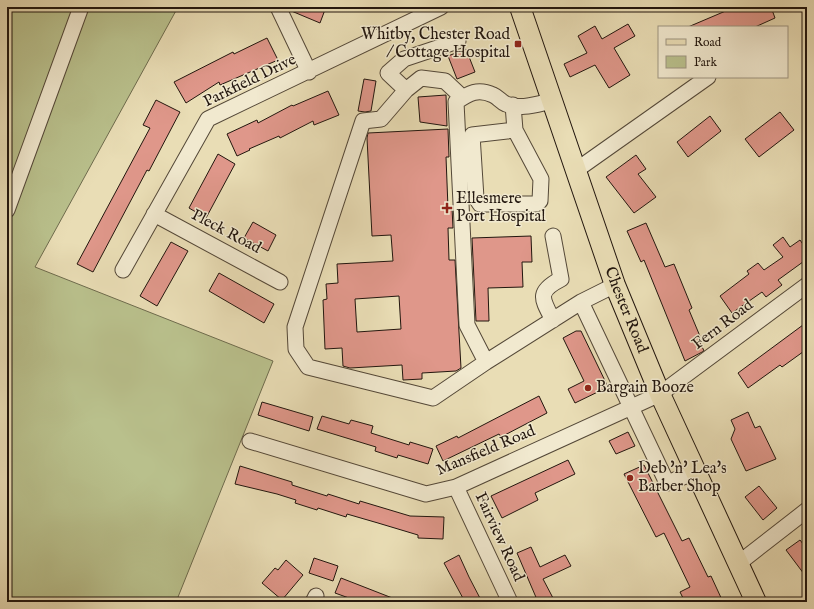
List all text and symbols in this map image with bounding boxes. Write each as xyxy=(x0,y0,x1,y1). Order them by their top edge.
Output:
place label: Whitby, Chester Road / Cottage Hospital xyxy=(361,25,511,63)
legend xyxy=(658,26,788,78)
text: Road xyxy=(694,35,722,50)
marker: Whitby, Chester Road / Cottage Hospital xyxy=(513,39,523,49)
street label: Parkfield Drive xyxy=(200,50,300,112)
text: Park xyxy=(694,55,717,70)
place label: Ellesmere Port Hospital xyxy=(456,189,546,227)
marker: Ellesmere Port Hospital xyxy=(441,202,453,214)
street label: Pleck Road xyxy=(188,205,265,259)
street label: Chester Road xyxy=(600,264,652,357)
street label: Fern Road xyxy=(688,295,758,354)
place label: Bargain Booze xyxy=(596,378,694,398)
marker: Bargain Booze xyxy=(583,383,593,393)
street label: Mansfield Road xyxy=(434,421,539,481)
place label: Deb 'n' Lea's Barber Shop xyxy=(638,459,727,497)
marker: Deb 'n' Lea's Barber Shop xyxy=(625,473,635,483)
street label: Fairview Road xyxy=(470,489,529,585)

